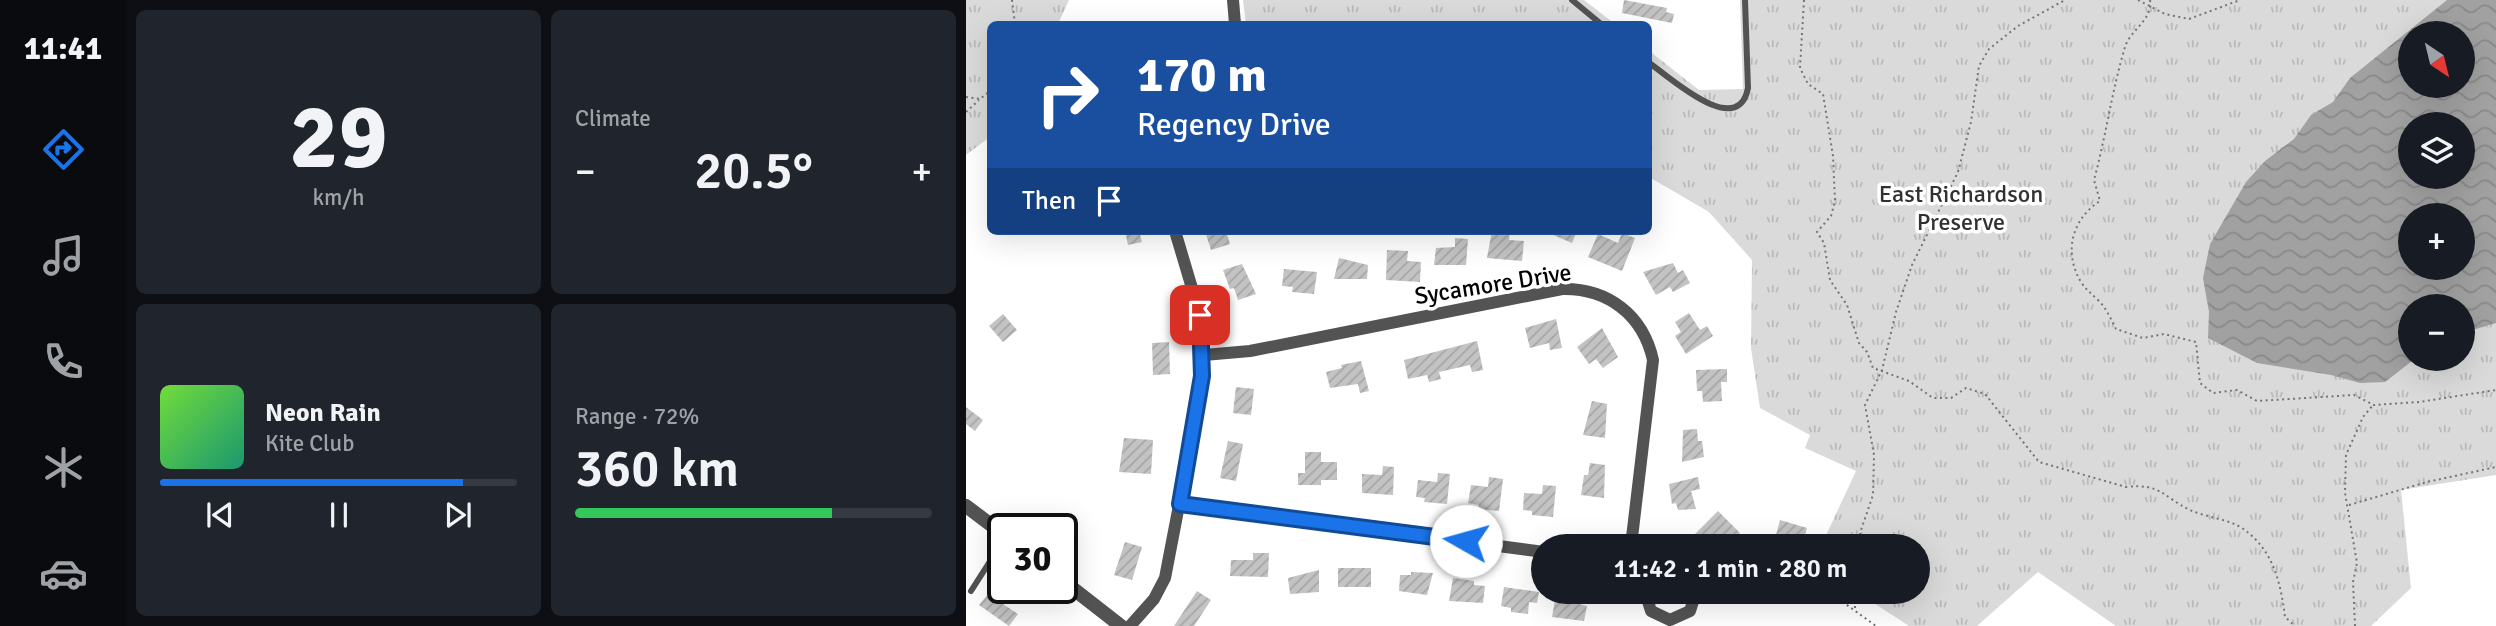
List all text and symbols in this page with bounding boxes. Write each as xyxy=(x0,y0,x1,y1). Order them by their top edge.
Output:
north arrow xyxy=(2398,21,2474,98)
map controls xyxy=(2398,21,2475,371)
text: 11:41 xyxy=(24,29,102,68)
text: 170 m xyxy=(1137,45,1267,105)
icon: right xyxy=(1022,49,1113,140)
text: 29 xyxy=(289,81,388,194)
text: Climate xyxy=(575,104,651,133)
text: Regency Drive xyxy=(1137,105,1331,144)
button: layers xyxy=(2398,112,2475,189)
icon: directions xyxy=(39,125,88,174)
text: 20.5° xyxy=(694,139,813,203)
text: − xyxy=(575,148,596,195)
text: + xyxy=(911,148,932,195)
park label: East Richardson Preserve xyxy=(1879,179,2043,237)
icon: arrive xyxy=(1090,182,1128,220)
text: km/h xyxy=(312,183,365,212)
text: Then xyxy=(1022,185,1076,217)
button: + xyxy=(2398,203,2475,280)
icon: music xyxy=(39,231,88,280)
street label: Sycamore Drive xyxy=(1413,257,1573,311)
pin xyxy=(1170,285,1230,345)
button: − xyxy=(2398,294,2475,371)
icon: arrive xyxy=(1181,296,1219,334)
icon: phone xyxy=(39,337,88,386)
text: Neon Rain xyxy=(265,397,381,429)
text: Range · 72% xyxy=(575,402,699,431)
text: Kite Club xyxy=(265,429,354,458)
text: 360 km xyxy=(575,437,739,501)
icon: climate xyxy=(39,443,88,492)
icon: previous xyxy=(201,496,239,534)
icon: pause xyxy=(320,496,358,534)
icon: next xyxy=(439,496,477,534)
position arrow xyxy=(1429,504,1503,578)
speed limit sign: 30 xyxy=(987,513,1078,604)
icon: car xyxy=(39,549,88,598)
text: 11:42 · 1 min · 280 m xyxy=(1614,553,1847,585)

